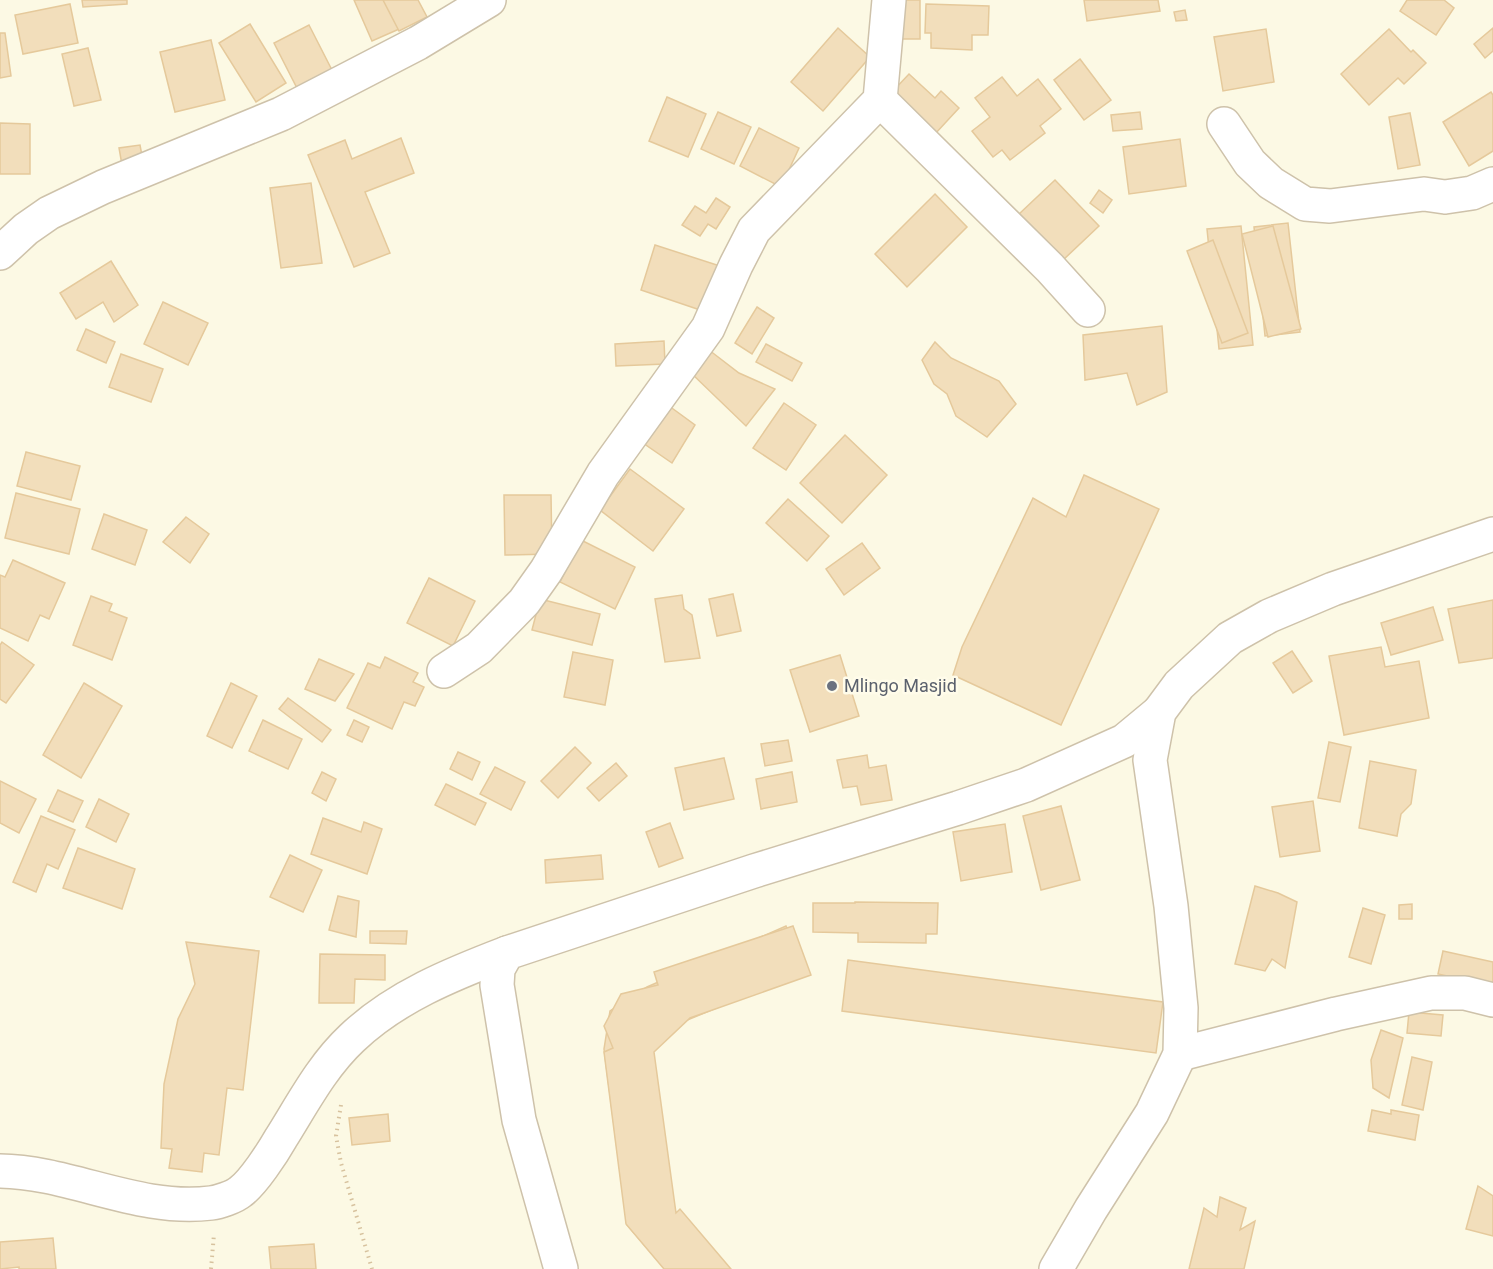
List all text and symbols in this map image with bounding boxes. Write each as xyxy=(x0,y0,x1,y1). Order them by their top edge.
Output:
place label: Mlingo Masjid xyxy=(844,675,957,696)
marker: Mlingo Masjid xyxy=(825,679,839,693)

